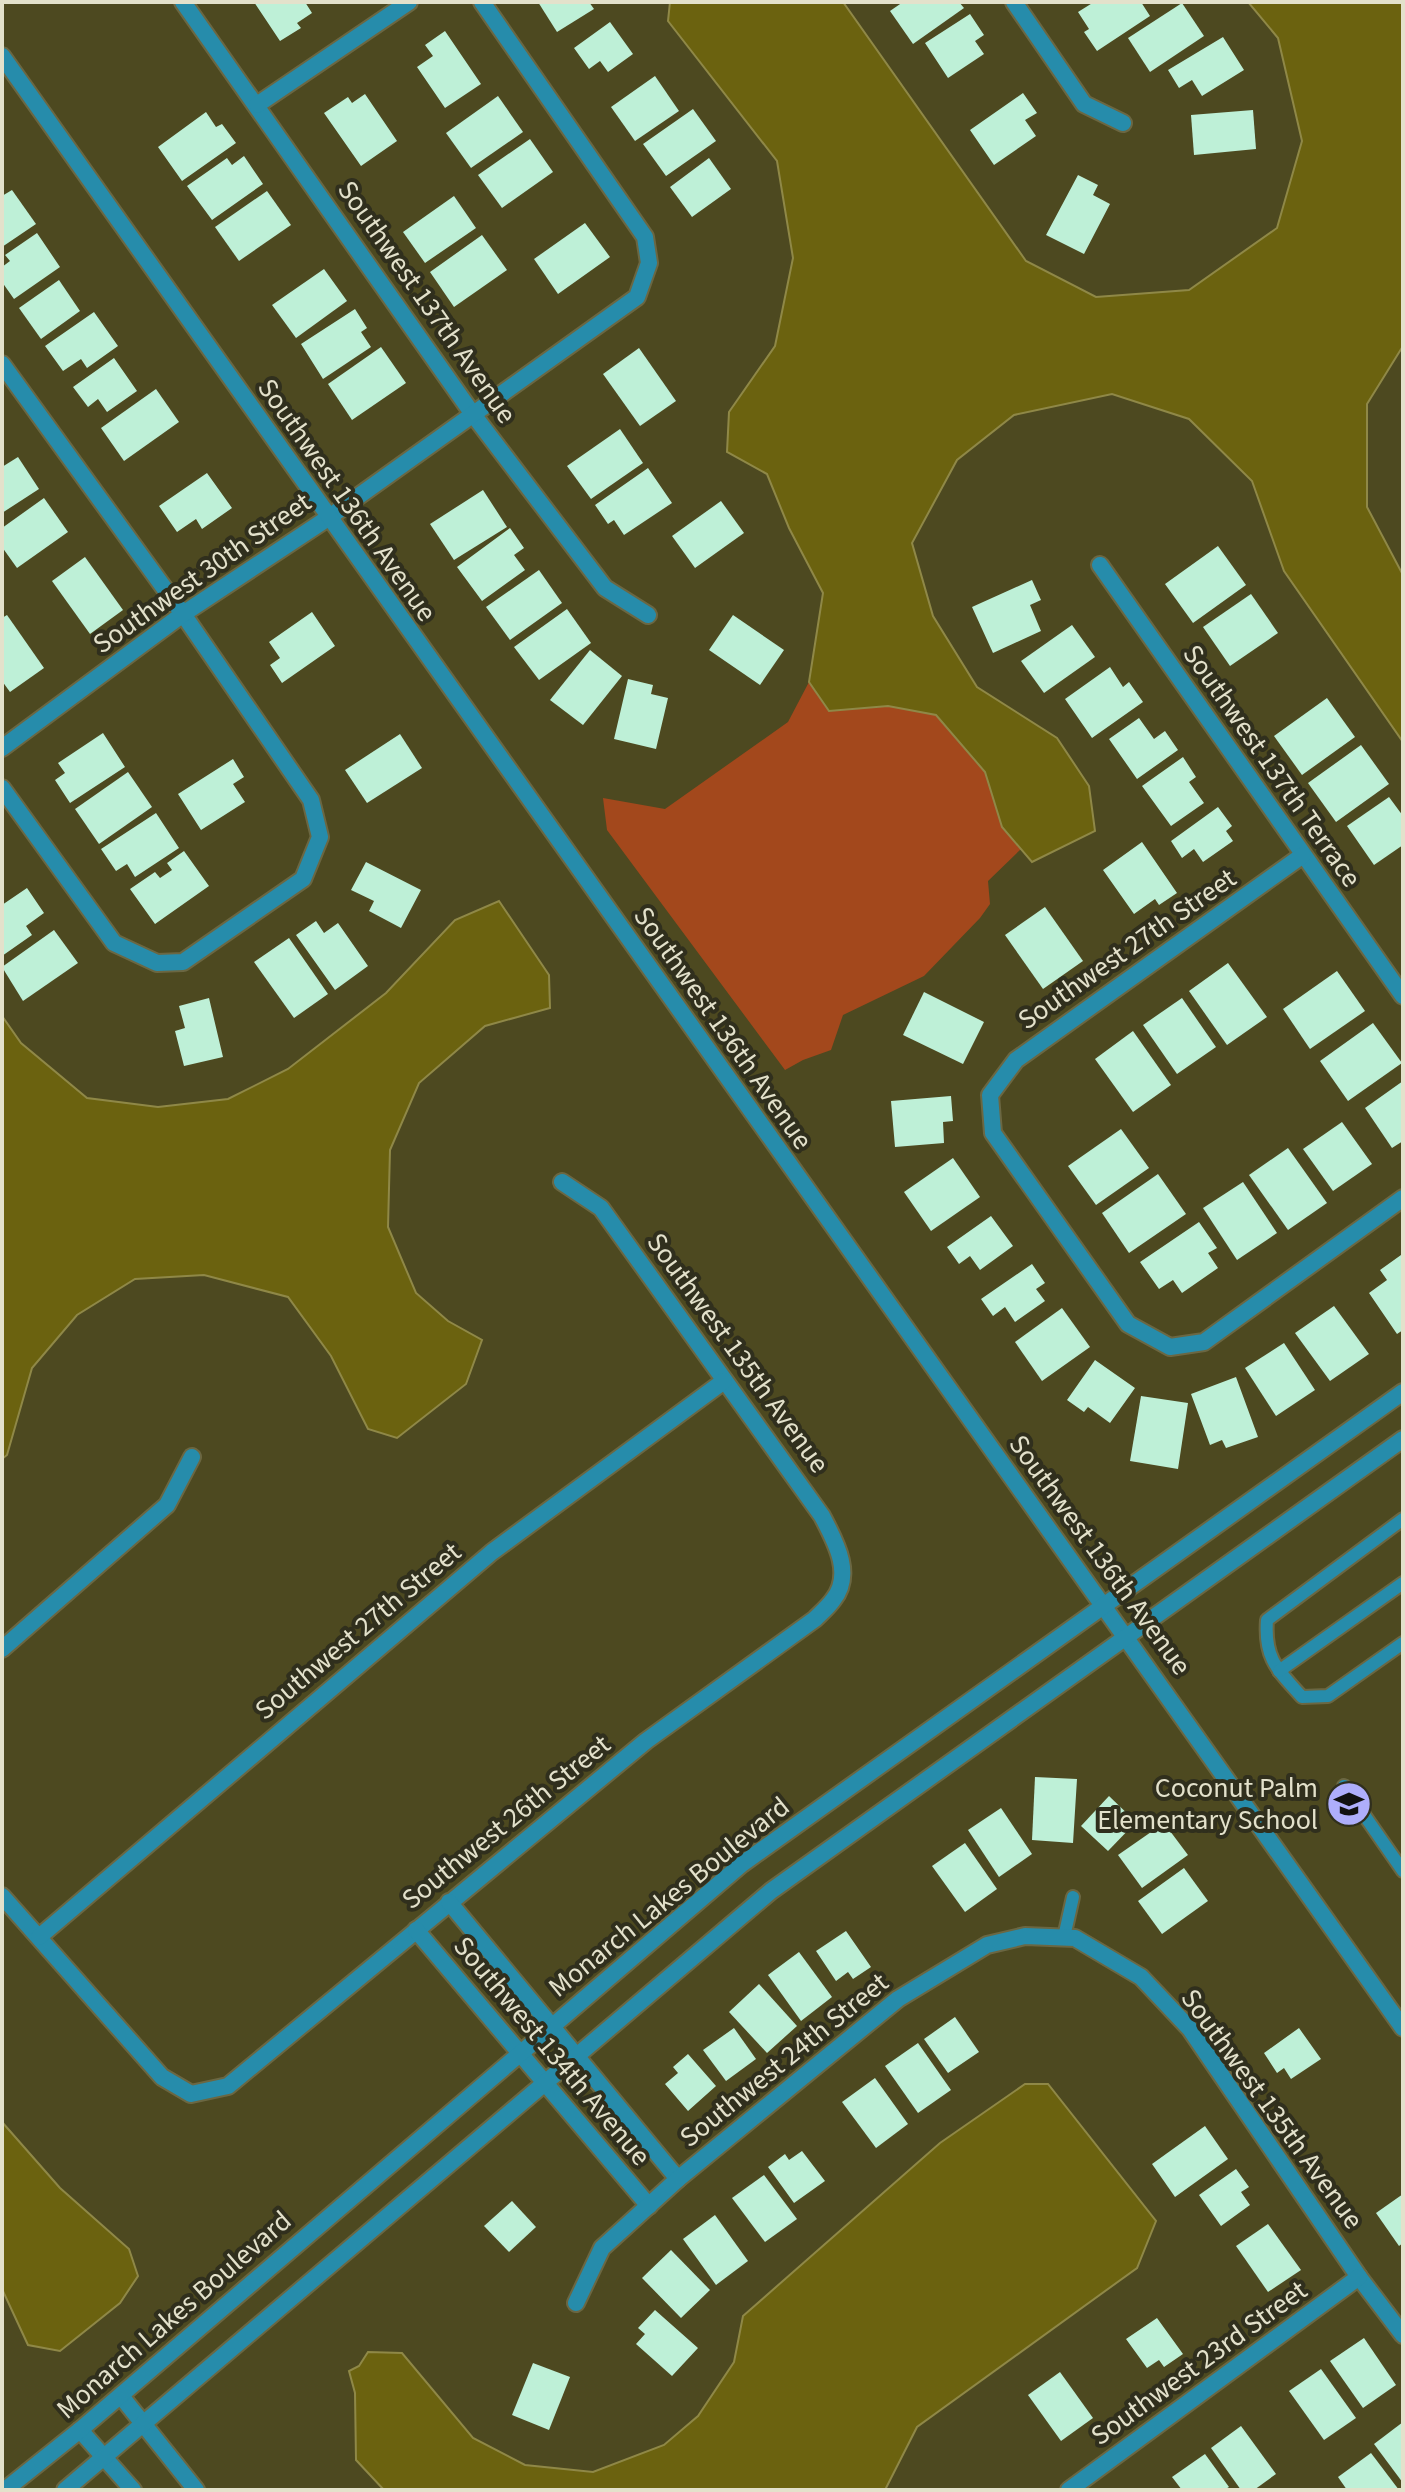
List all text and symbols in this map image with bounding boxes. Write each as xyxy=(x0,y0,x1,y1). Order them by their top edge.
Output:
street label: Southwest 137th Avenue xyxy=(328,172,526,432)
street label: Southwest 136th Avenue xyxy=(248,370,446,630)
street label: Southwest 30th Street xyxy=(85,482,320,664)
street label: Southwest 137th Terrace xyxy=(1173,636,1371,896)
street label: Southwest 27th Street xyxy=(1010,858,1245,1040)
street label: Southwest 136th Avenue xyxy=(624,898,822,1158)
street label: Southwest 135th Avenue xyxy=(637,1225,839,1481)
street label: Southwest 136th Avenue xyxy=(999,1427,1201,1683)
street label: Southwest 27th Street xyxy=(246,1532,470,1729)
street label: Southwest 26th Street xyxy=(393,1725,619,1919)
place label: Coconut Palm Elementary School xyxy=(1097,1768,1318,1840)
school or university icon: Coconut Palm Elementary School xyxy=(1325,1780,1373,1828)
street label: Monarch Lakes Boulevard xyxy=(540,1787,798,2007)
street label: Southwest 134th Avenue xyxy=(444,1928,660,2174)
street label: Southwest 24th Street xyxy=(671,1963,897,2157)
street label: Southwest 135th Avenue xyxy=(1171,1981,1373,2237)
street label: Monarch Lakes Boulevard xyxy=(48,2202,300,2428)
street label: Southwest 23rd Street xyxy=(1083,2270,1316,2455)

